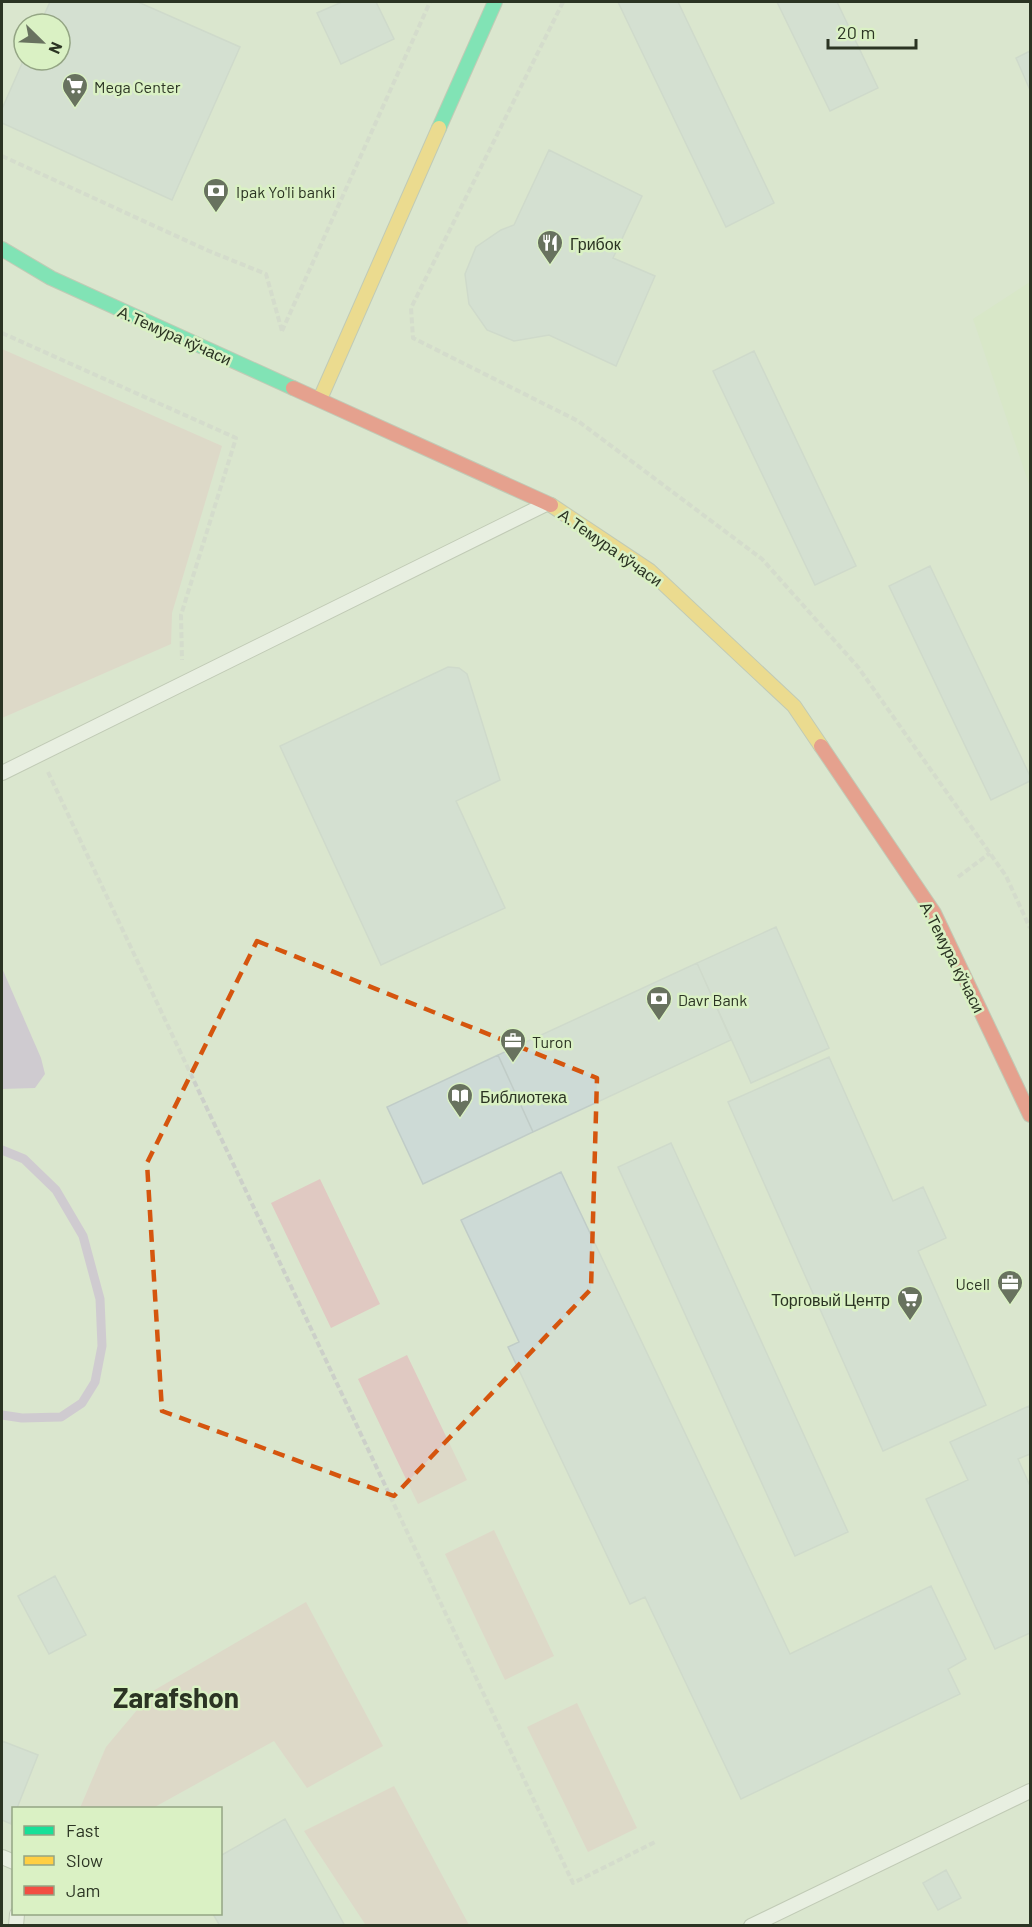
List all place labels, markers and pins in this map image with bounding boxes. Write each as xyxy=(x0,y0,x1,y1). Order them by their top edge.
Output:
supermarket icon: Mega Center xyxy=(60,71,90,109)
place label: Mega Center xyxy=(94,77,181,96)
bank icon: Ipak Yo'li banki xyxy=(201,176,231,214)
place label: Ipak Yo'li banki xyxy=(236,182,336,201)
restaurant icon: Грибок xyxy=(535,228,565,266)
place label: Грибок xyxy=(570,234,622,253)
bank icon: Davr Bank xyxy=(644,984,674,1022)
place label: Davr Bank xyxy=(678,990,747,1009)
office icon: Turon xyxy=(498,1026,528,1064)
place label: Turon xyxy=(532,1032,572,1051)
library icon: Библиотека xyxy=(445,1081,475,1119)
place label: Библиотека xyxy=(480,1087,567,1106)
office icon: Ucell xyxy=(995,1268,1025,1306)
place label: Ucell xyxy=(955,1274,990,1293)
supermarket icon: Торговый Центр xyxy=(895,1284,925,1322)
place label: Торговый Центр xyxy=(771,1290,890,1309)

